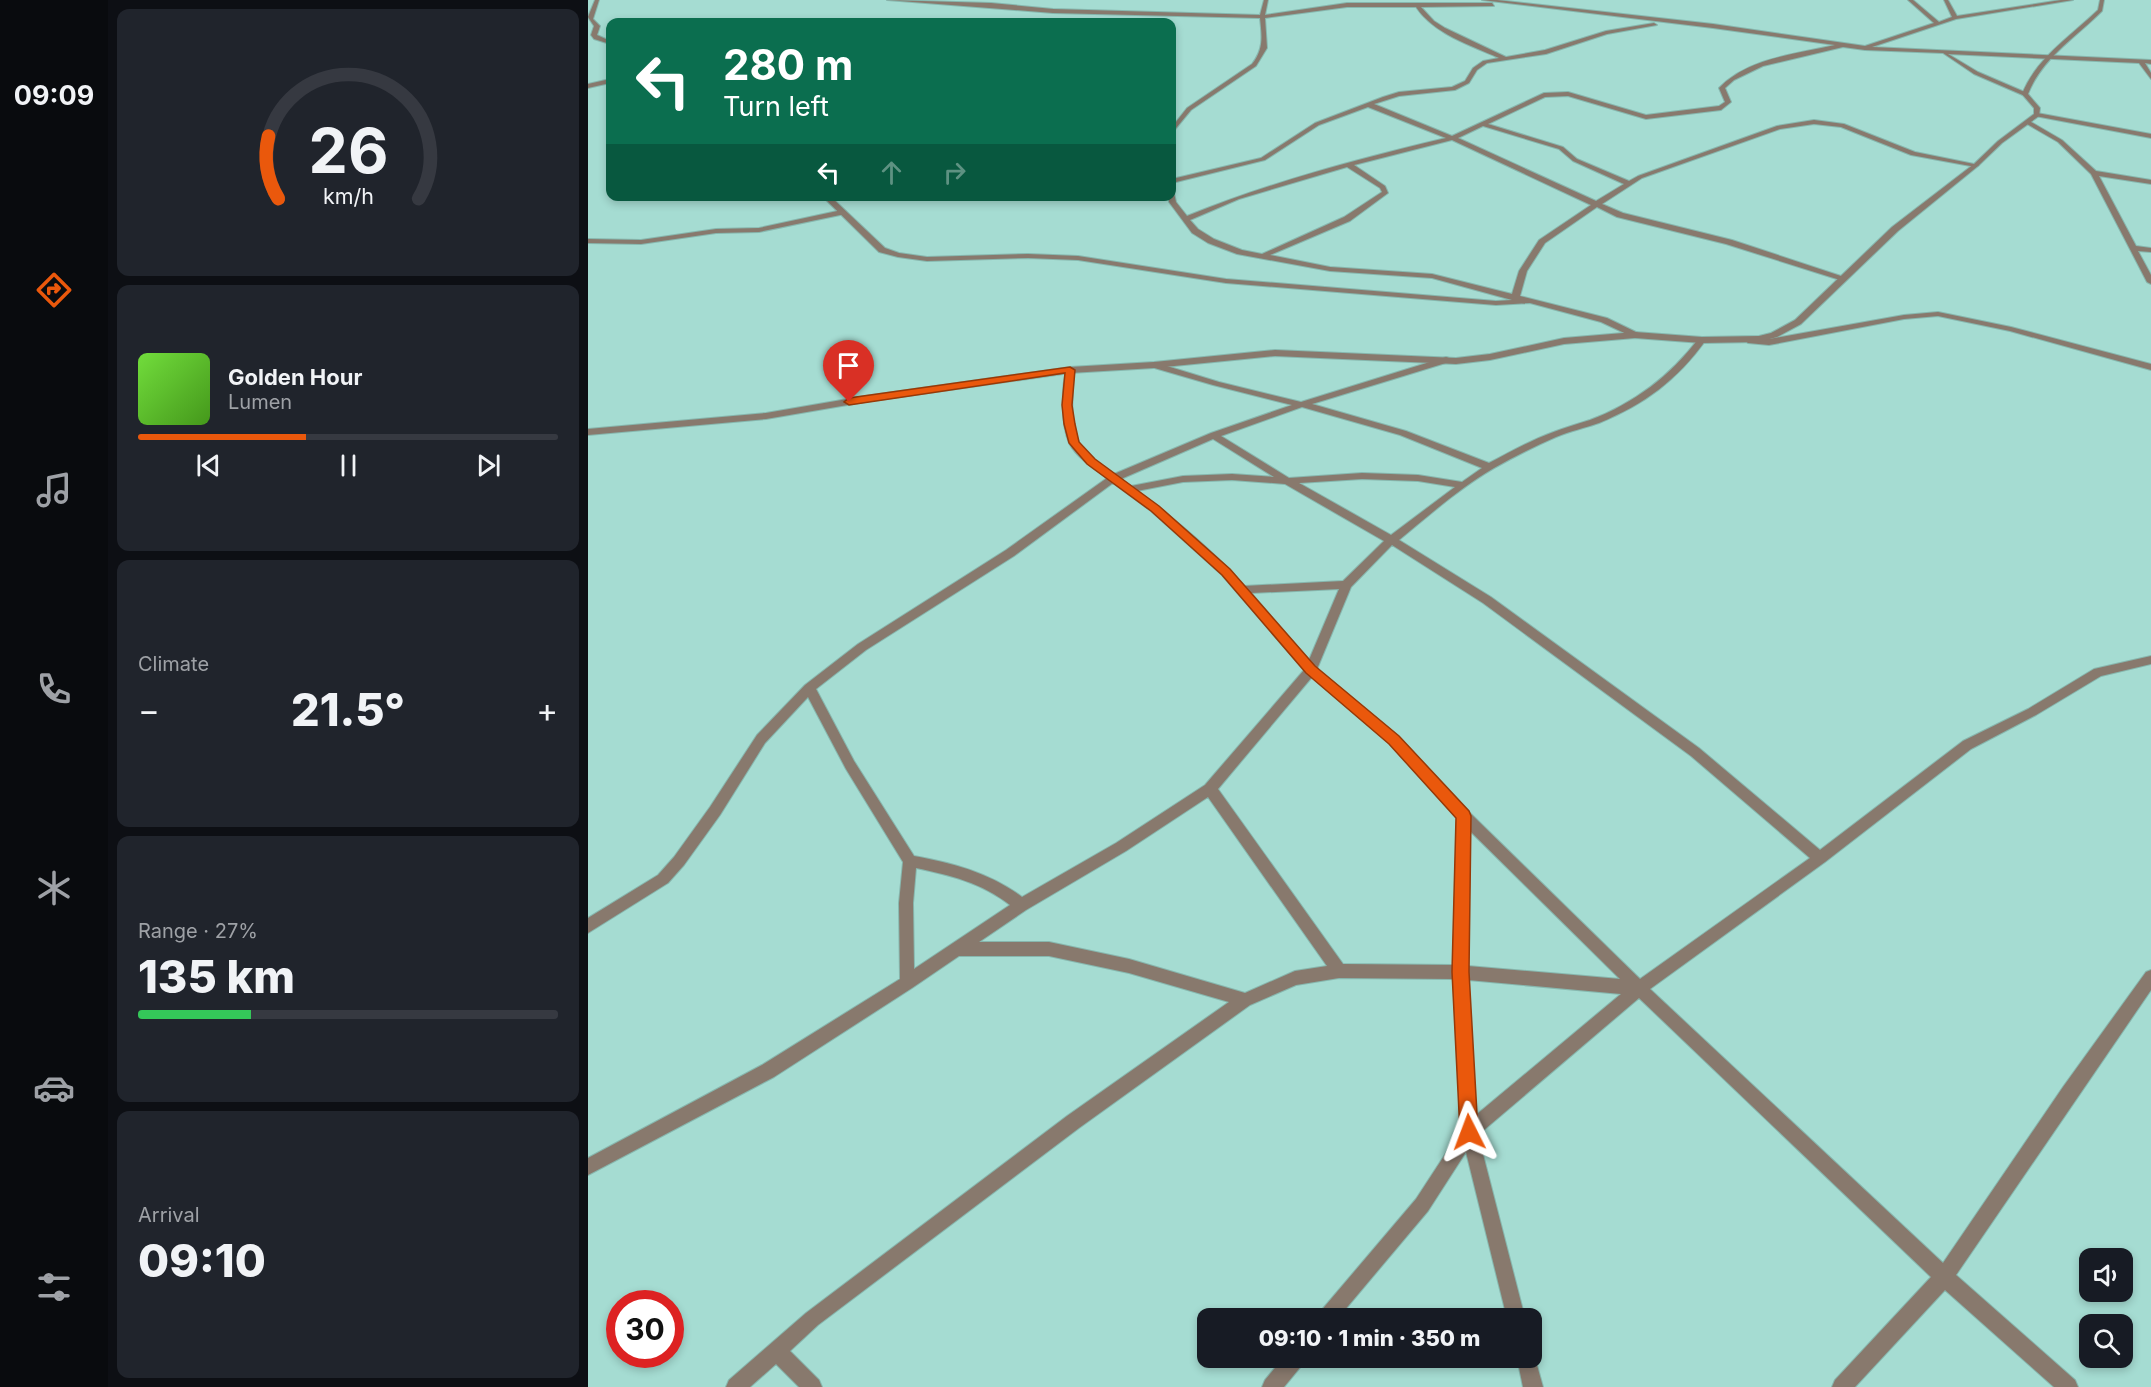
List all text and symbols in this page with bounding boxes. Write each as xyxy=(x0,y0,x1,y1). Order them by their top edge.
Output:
text: 280 m xyxy=(723,39,853,90)
icon: left xyxy=(624,42,702,120)
text: 09:09 xyxy=(14,79,94,112)
text: Turn left xyxy=(723,90,829,123)
text: 26 xyxy=(308,113,388,188)
icon: left xyxy=(812,156,845,189)
icon: ahead xyxy=(875,156,908,189)
icon: right xyxy=(938,156,971,189)
text: km/h xyxy=(323,184,373,210)
icon: directions xyxy=(33,269,75,311)
pin xyxy=(823,340,874,402)
icon: arrive xyxy=(832,349,865,382)
text: Golden Hour xyxy=(228,364,362,390)
text: Lumen xyxy=(228,390,292,414)
icon: previous xyxy=(192,449,225,482)
icon: pause xyxy=(332,449,365,482)
icon: next xyxy=(472,449,505,482)
icon: music xyxy=(33,469,75,511)
text: Climate xyxy=(138,652,209,676)
icon: phone xyxy=(33,668,75,710)
text: 21.5° xyxy=(291,682,405,737)
text: − xyxy=(138,690,160,730)
text: + xyxy=(536,690,558,730)
icon: climate xyxy=(33,867,75,909)
text: Range · 27% xyxy=(138,919,258,943)
text: 135 km xyxy=(138,949,295,1004)
icon: car xyxy=(33,1067,75,1109)
position arrow xyxy=(1437,1100,1501,1164)
text: Arrival xyxy=(138,1203,200,1227)
text: 09:10 xyxy=(138,1233,266,1288)
map controls xyxy=(2079,1248,2133,1368)
button: sound xyxy=(2079,1248,2133,1302)
icon: filters xyxy=(33,1266,75,1308)
speed limit sign: 30 xyxy=(606,1290,684,1368)
button: search xyxy=(2079,1314,2133,1368)
text: 09:10 · 1 min · 350 m xyxy=(1259,1325,1480,1351)

